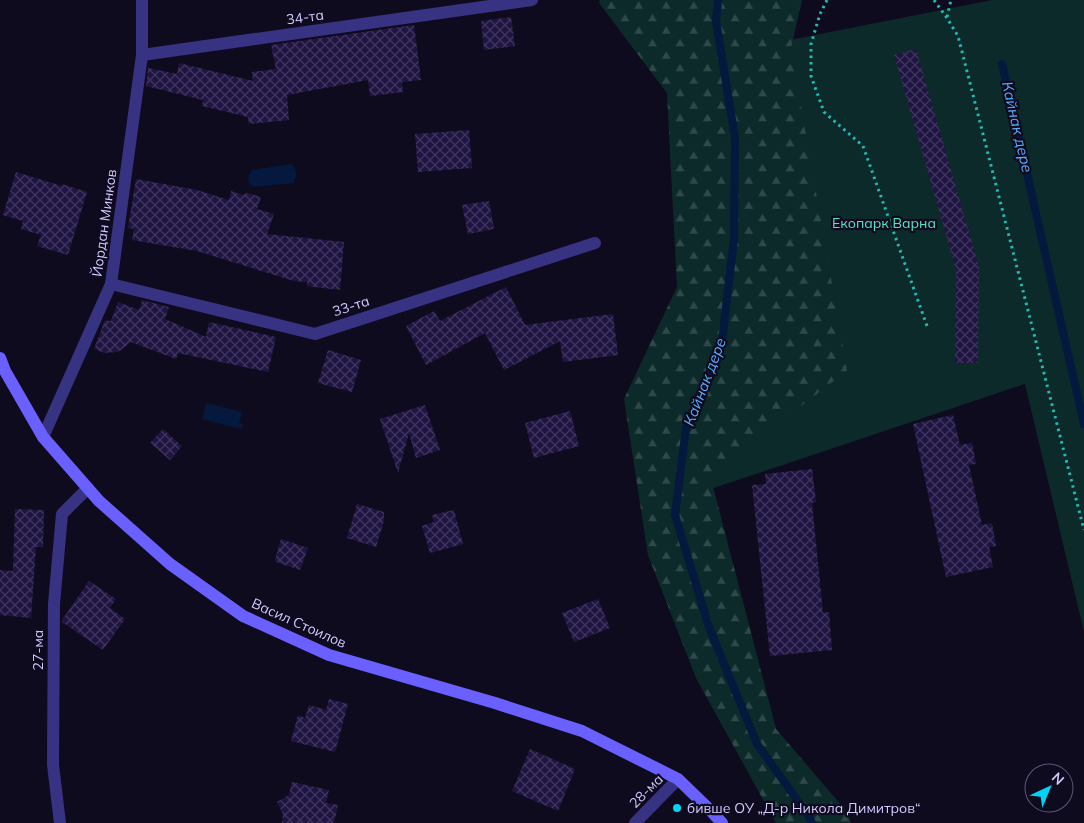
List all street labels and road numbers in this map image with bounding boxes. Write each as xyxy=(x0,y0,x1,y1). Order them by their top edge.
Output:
street label: 34-та xyxy=(285,5,325,29)
street label: Йордан Минков xyxy=(88,168,120,278)
street label: 33-та xyxy=(330,292,372,320)
street label: Васил Стоилов xyxy=(249,594,349,652)
street label: 27-ма xyxy=(29,630,47,670)
street label: 28-ма xyxy=(625,770,667,812)

